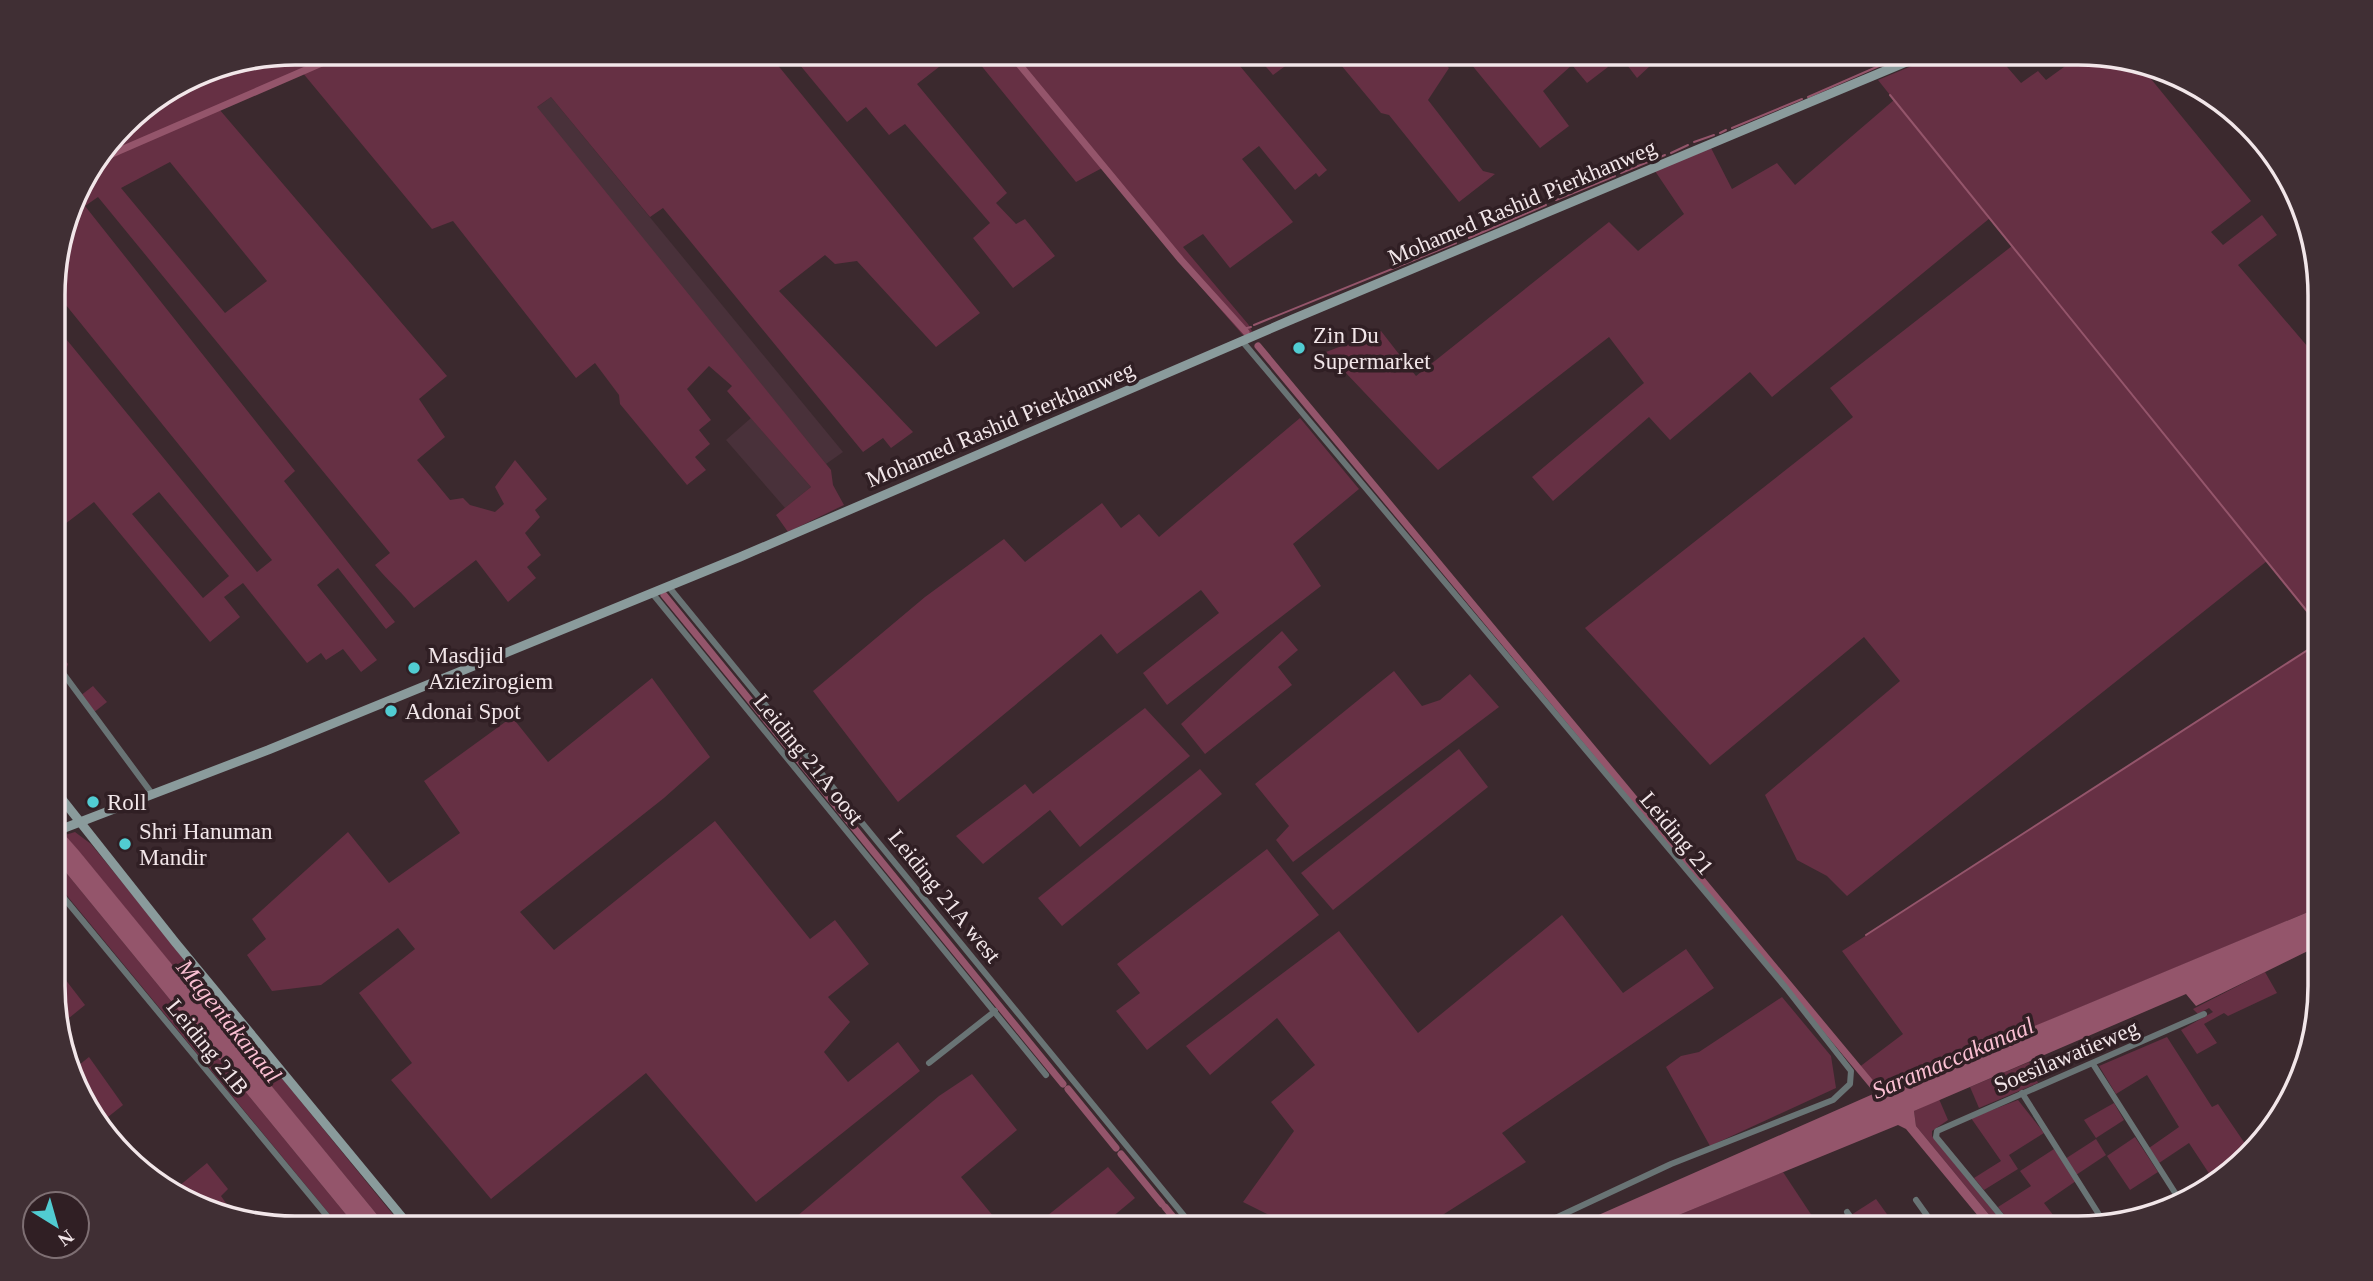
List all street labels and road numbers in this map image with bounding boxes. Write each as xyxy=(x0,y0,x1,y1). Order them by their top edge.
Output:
street label: Mohamed Rashid Pierkhanweg xyxy=(1384,134,1660,270)
street label: Mohamed Rashid Pierkhanweg xyxy=(862,356,1138,492)
street label: Leiding 21A oost xyxy=(749,689,869,830)
street label: Leiding 21 xyxy=(1635,787,1718,880)
street label: Leiding 21A west xyxy=(883,825,1006,968)
street label: Leiding 21B xyxy=(162,995,254,1100)
street label: Soesilawatieweg xyxy=(1990,1015,2143,1098)

